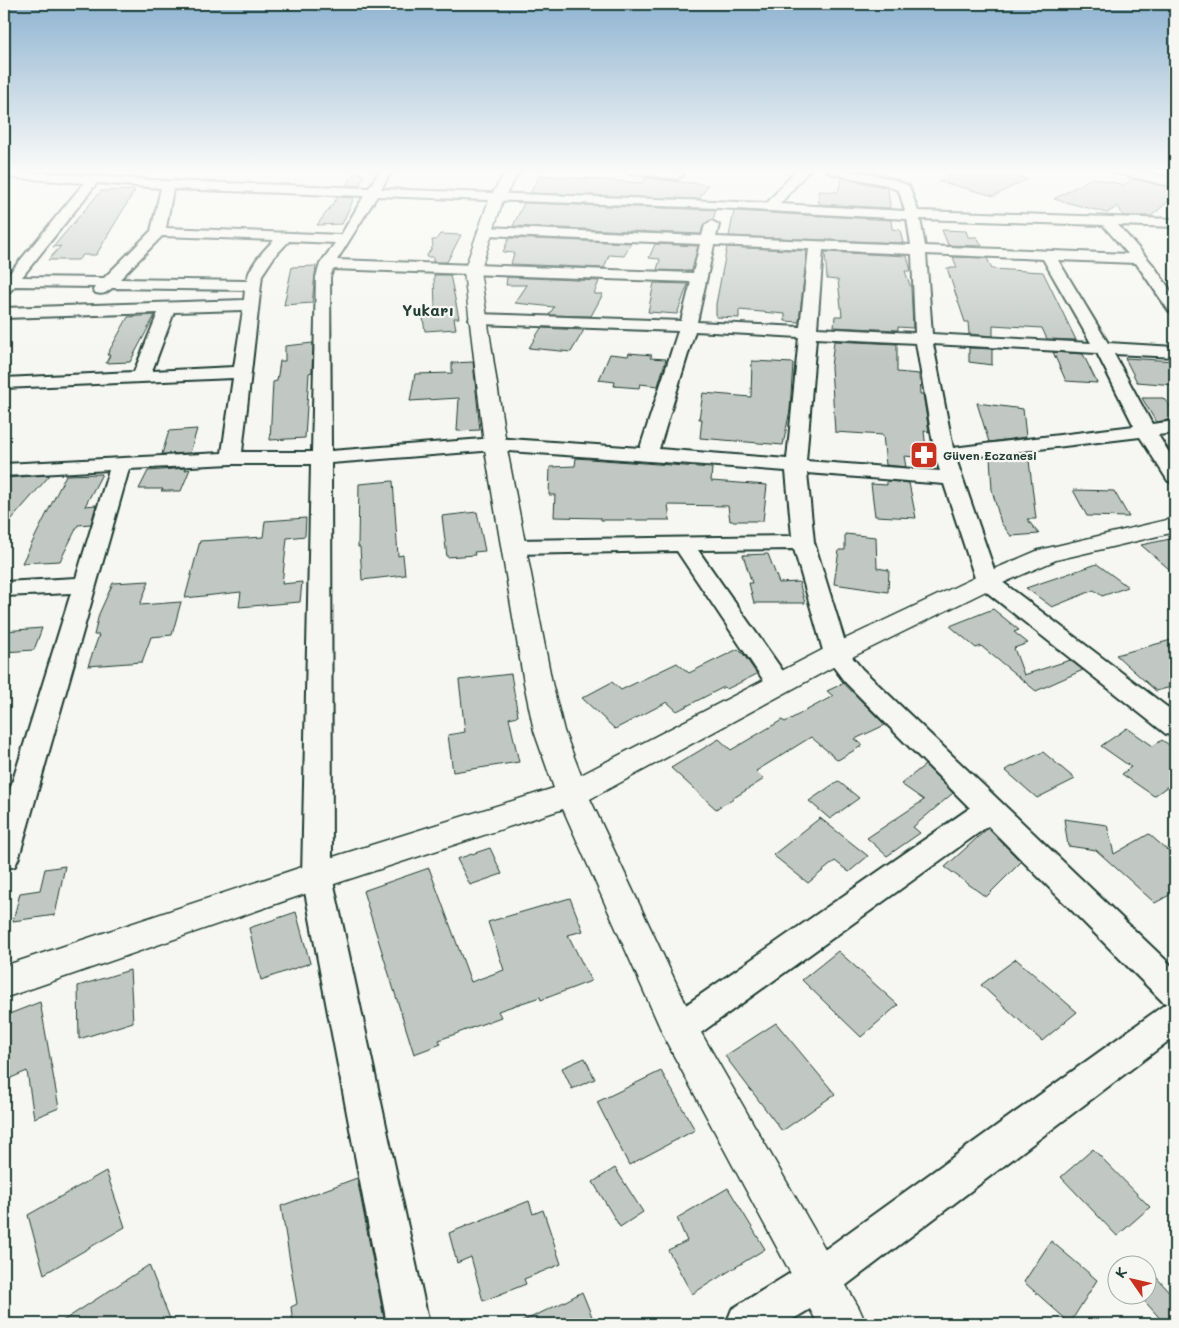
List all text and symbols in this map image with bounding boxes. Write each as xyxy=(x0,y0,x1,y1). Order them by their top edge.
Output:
district label: Yukarı xyxy=(402,299,454,320)
pharmacy icon: Güven Eczanesi xyxy=(909,440,939,470)
place label: Güven Eczanesi xyxy=(943,447,1037,463)
north arrow xyxy=(1106,1256,1156,1306)
text: K xyxy=(1110,1263,1131,1282)

